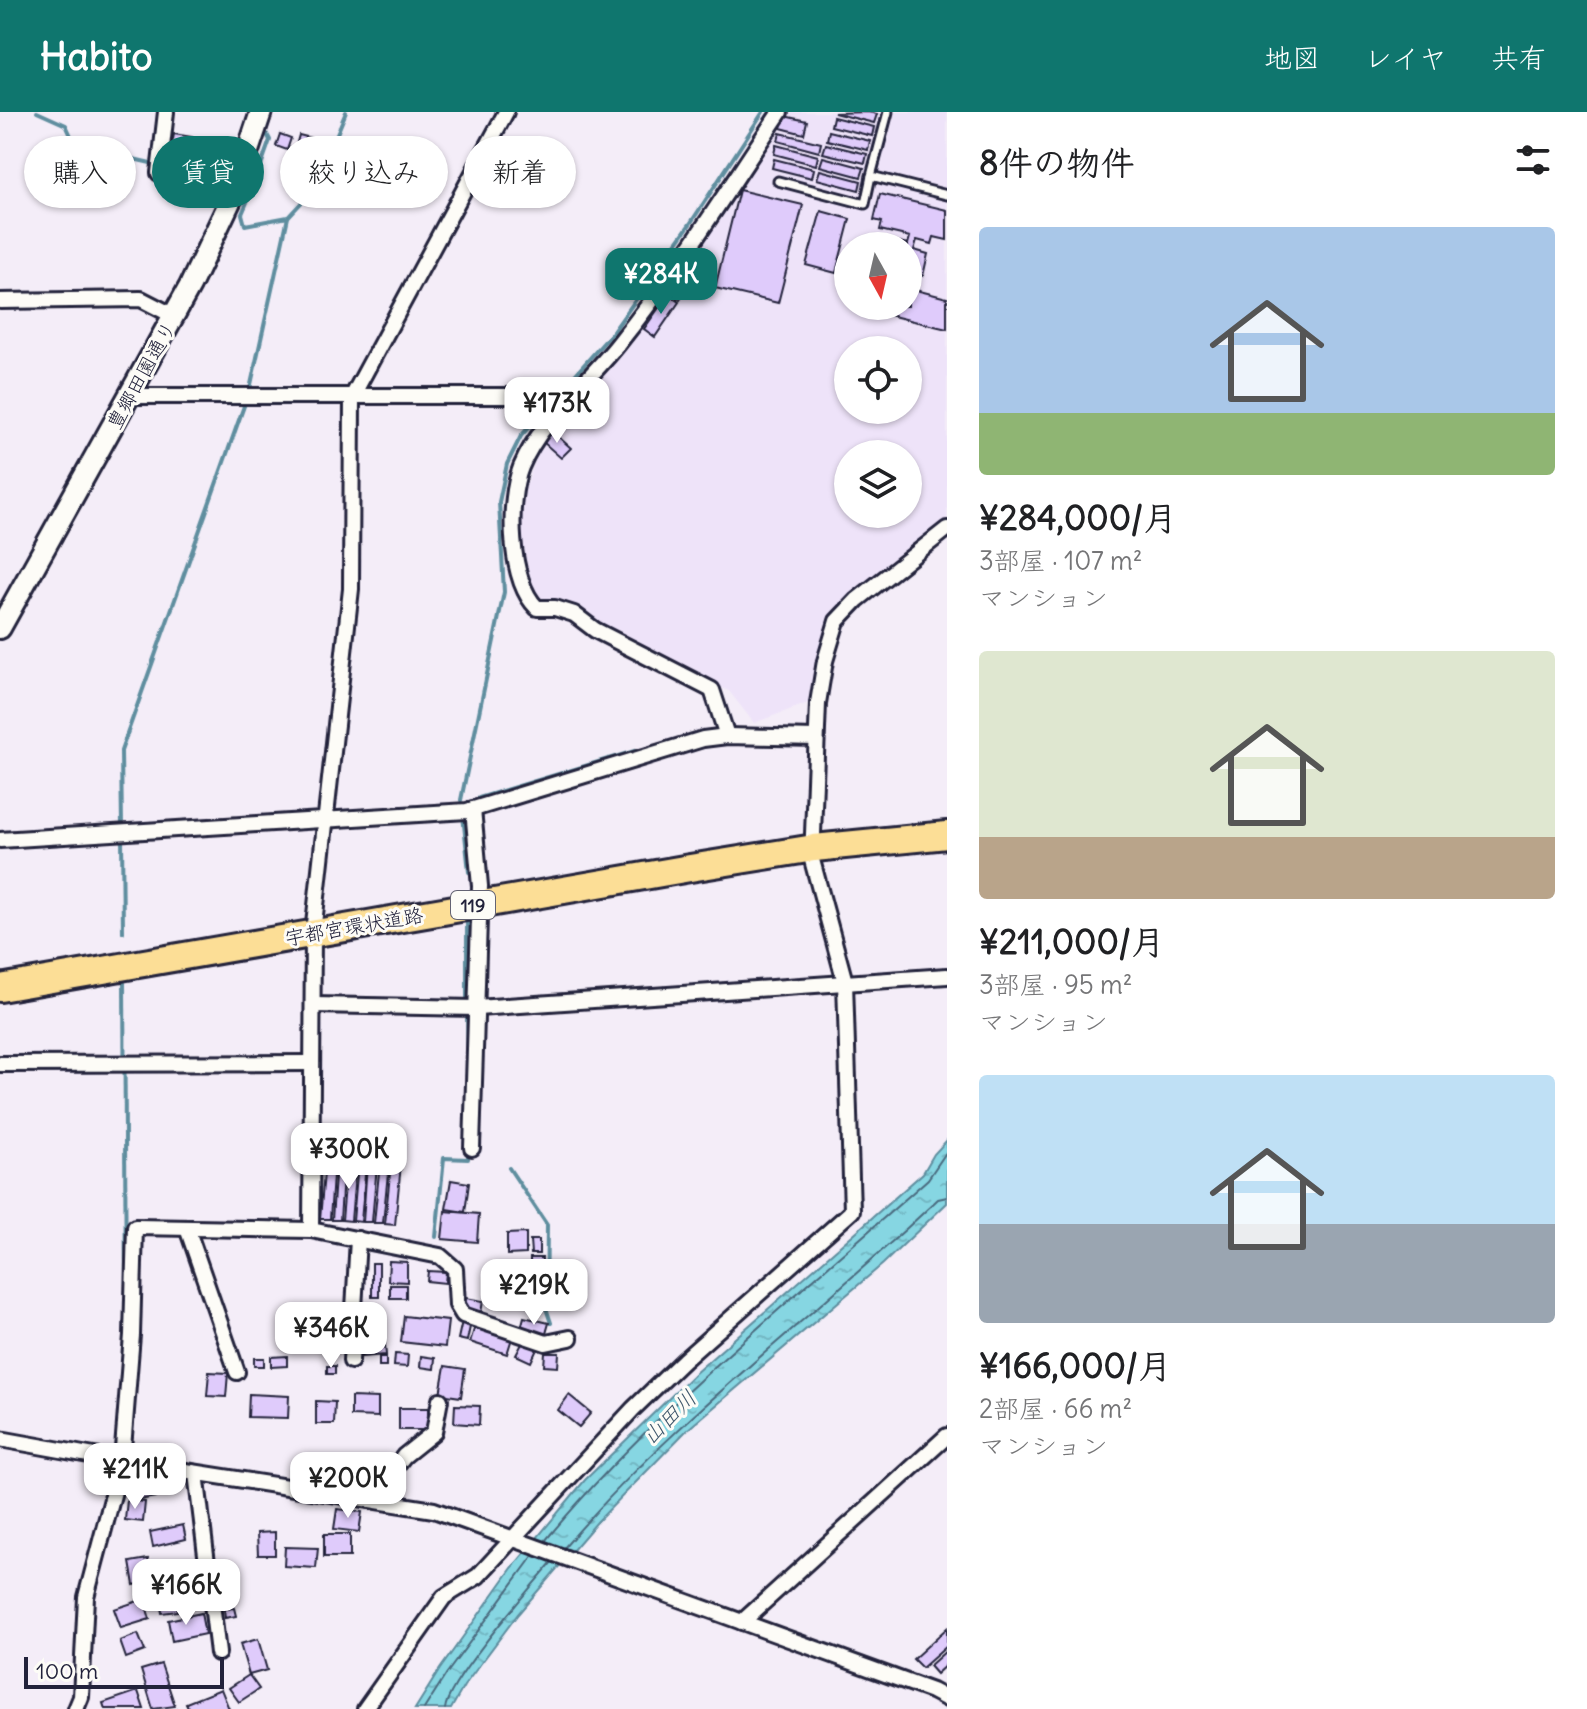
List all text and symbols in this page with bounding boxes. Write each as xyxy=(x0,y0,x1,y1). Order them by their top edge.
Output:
text: Habito xyxy=(40,33,153,80)
text: 地図 xyxy=(1264,40,1320,76)
text: レイヤ xyxy=(1364,40,1447,76)
text: 共有 xyxy=(1491,40,1547,76)
chip: 購入 xyxy=(24,136,136,208)
chip: 賃貸 xyxy=(152,136,264,208)
chip: 絞り込み xyxy=(280,136,448,208)
chip: 新着 xyxy=(464,136,576,208)
icon: filters xyxy=(1511,138,1555,182)
text: 8件の物件 xyxy=(979,141,1135,184)
north arrow xyxy=(834,232,922,320)
map controls xyxy=(834,232,922,528)
pin: ¥284K xyxy=(605,248,717,316)
text: ¥284K xyxy=(623,257,699,290)
icon: home xyxy=(1195,279,1339,423)
street label: 豊郷田園通り xyxy=(101,316,181,434)
button: locate xyxy=(834,336,922,424)
pin: ¥173K xyxy=(501,377,613,445)
text: ¥173K xyxy=(522,386,592,419)
button: layers xyxy=(834,440,922,528)
text: ¥284,000/月 xyxy=(979,496,1177,539)
text: 3部屋 · 107 m² xyxy=(979,544,1142,577)
text: マンション xyxy=(979,581,1108,614)
icon: home xyxy=(1195,703,1339,847)
road number: 119 xyxy=(451,891,495,919)
street label: 宇都宮環状道路 xyxy=(283,902,425,950)
text: ¥211,000/月 xyxy=(979,920,1165,963)
text: 3部屋 · 95 m² xyxy=(979,968,1133,1001)
text: マンション xyxy=(979,1005,1108,1038)
pin: ¥300K xyxy=(293,1123,405,1191)
icon: home xyxy=(1195,1127,1339,1271)
text: ¥300K xyxy=(309,1132,389,1165)
pin: ¥219K xyxy=(478,1259,590,1327)
text: ¥219K xyxy=(499,1268,569,1301)
pin: ¥346K xyxy=(275,1302,387,1370)
text: ¥346K xyxy=(293,1311,369,1344)
text: ¥166,000/月 xyxy=(979,1344,1172,1387)
water label: 山田川 xyxy=(636,1384,702,1450)
text: 2部屋 · 66 m² xyxy=(979,1392,1132,1425)
text: マンション xyxy=(979,1429,1108,1462)
pin: ¥211K xyxy=(79,1443,191,1511)
text: ¥211K xyxy=(102,1452,168,1485)
pin: ¥200K xyxy=(292,1452,404,1520)
text: ¥200K xyxy=(308,1461,388,1494)
pin: ¥166K xyxy=(130,1559,242,1627)
text: ¥166K xyxy=(150,1568,222,1601)
scale bar xyxy=(24,1653,224,1689)
text: 100 m xyxy=(36,1657,98,1685)

